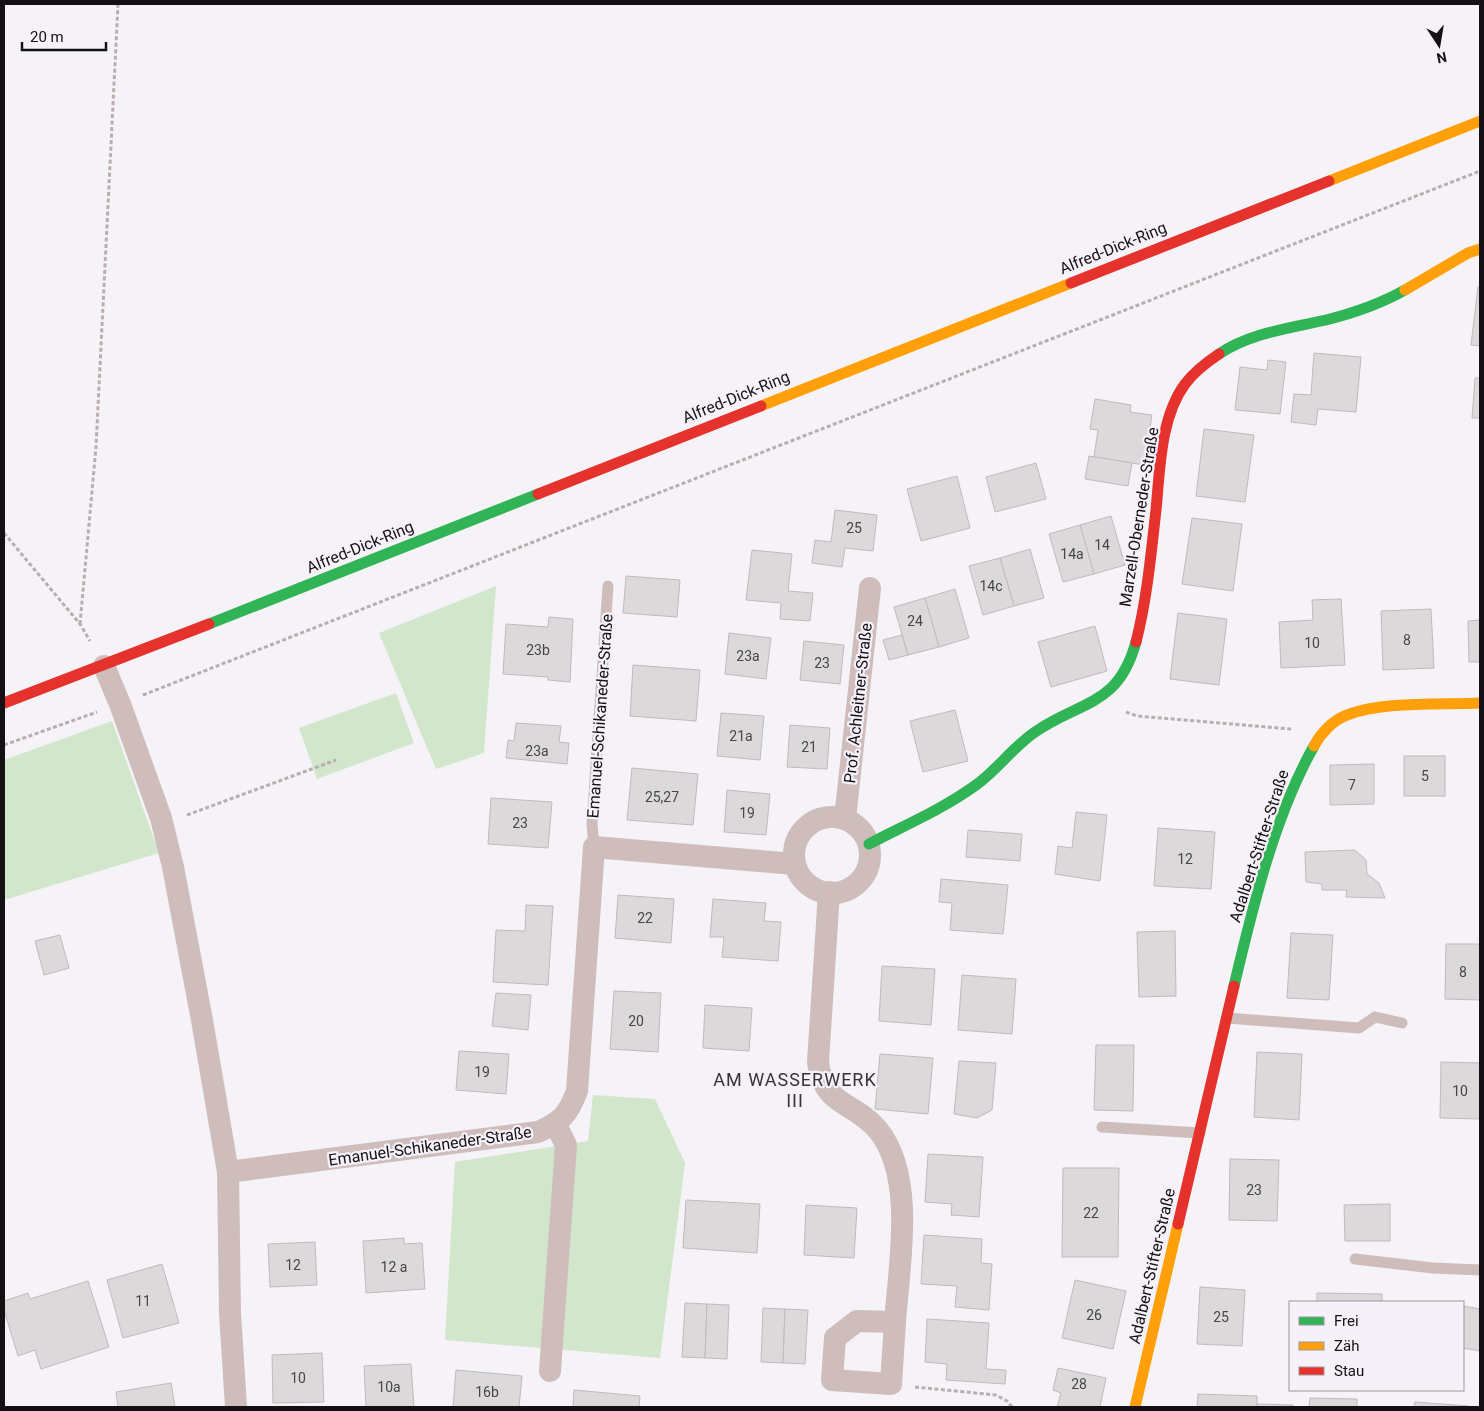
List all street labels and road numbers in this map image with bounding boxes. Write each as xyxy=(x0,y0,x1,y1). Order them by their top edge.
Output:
street label: Alfred-Dick-Ring xyxy=(1057,218,1169,278)
street label: Alfred-Dick-Ring xyxy=(680,367,792,427)
street label: Marzell-Oberneder-Straße xyxy=(1115,426,1163,608)
street label: Alfred-Dick-Ring xyxy=(304,517,416,577)
street label: Emanuel-Schikaneder-Straße xyxy=(583,613,617,819)
street label: Prof. Achleitner-Straße xyxy=(840,622,876,784)
street label: Adalbert-Stifter-Straße xyxy=(1225,767,1293,925)
street label: Emanuel-Schikaneder-Straße xyxy=(327,1122,533,1170)
street label: Adalbert-Stifter-Straße xyxy=(1125,1186,1179,1346)

